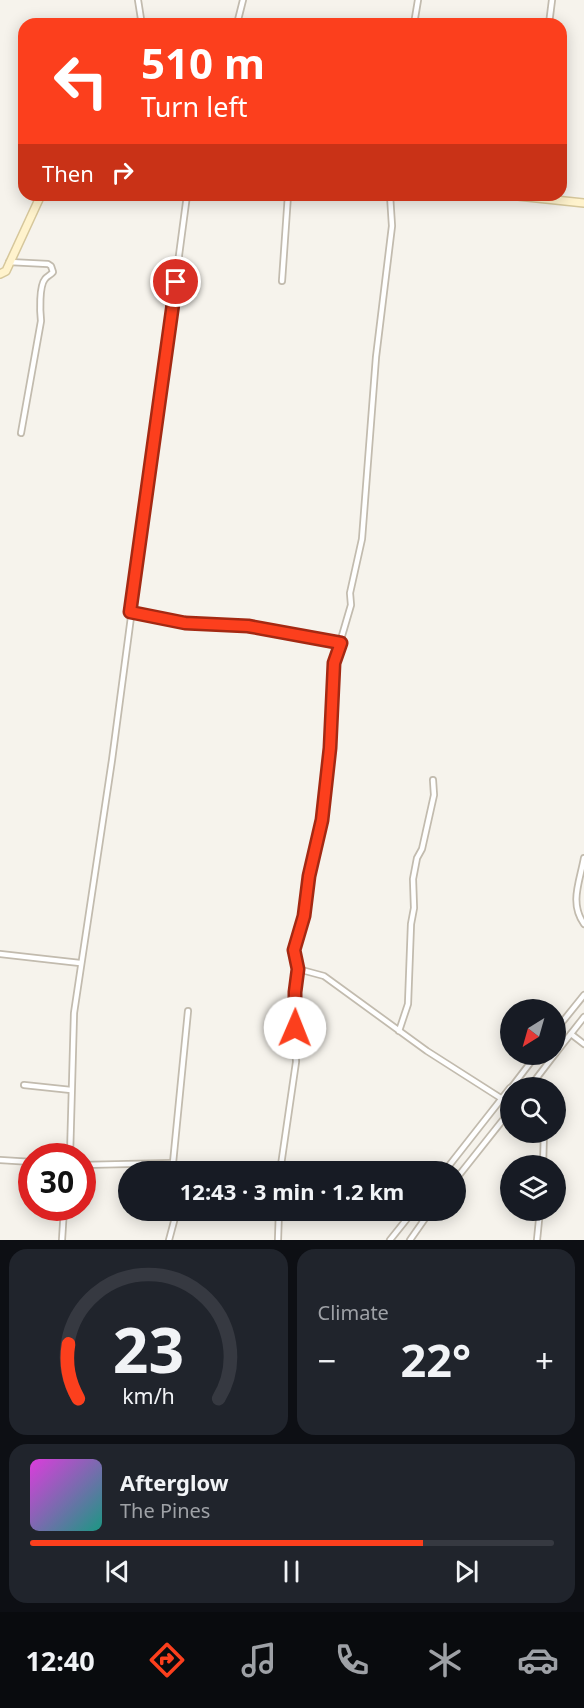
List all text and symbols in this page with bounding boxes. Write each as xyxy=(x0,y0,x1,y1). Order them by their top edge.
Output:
text: 510 m xyxy=(141,34,265,91)
icon: left xyxy=(42,42,120,120)
text: Turn left xyxy=(141,88,247,125)
icon: right xyxy=(106,156,139,189)
text: Then xyxy=(42,158,94,188)
pin xyxy=(150,256,201,307)
icon: arrive xyxy=(159,265,192,298)
position arrow xyxy=(263,996,327,1060)
north arrow xyxy=(500,999,566,1065)
map controls xyxy=(500,999,566,1221)
button: search xyxy=(500,1077,566,1143)
speed limit sign: 30 xyxy=(18,1143,96,1221)
button: layers xyxy=(500,1155,566,1221)
text: 12:43 · 3 min · 1.2 km xyxy=(180,1176,404,1206)
text: Climate xyxy=(318,1299,389,1326)
text: 23 xyxy=(113,1306,184,1391)
text: 22° xyxy=(400,1329,471,1390)
text: − xyxy=(318,1338,336,1383)
text: + xyxy=(535,1338,554,1383)
text: km/h xyxy=(122,1381,175,1410)
text: Afterglow xyxy=(120,1467,229,1497)
text: The Pines xyxy=(120,1497,210,1524)
icon: previous xyxy=(101,1555,134,1588)
icon: pause xyxy=(275,1555,308,1588)
icon: next xyxy=(450,1555,483,1588)
icon: directions xyxy=(146,1639,188,1681)
icon: music xyxy=(238,1639,280,1681)
icon: phone xyxy=(331,1639,373,1681)
icon: climate xyxy=(424,1639,466,1681)
icon: car xyxy=(517,1639,559,1681)
text: 12:40 xyxy=(25,1642,95,1679)

